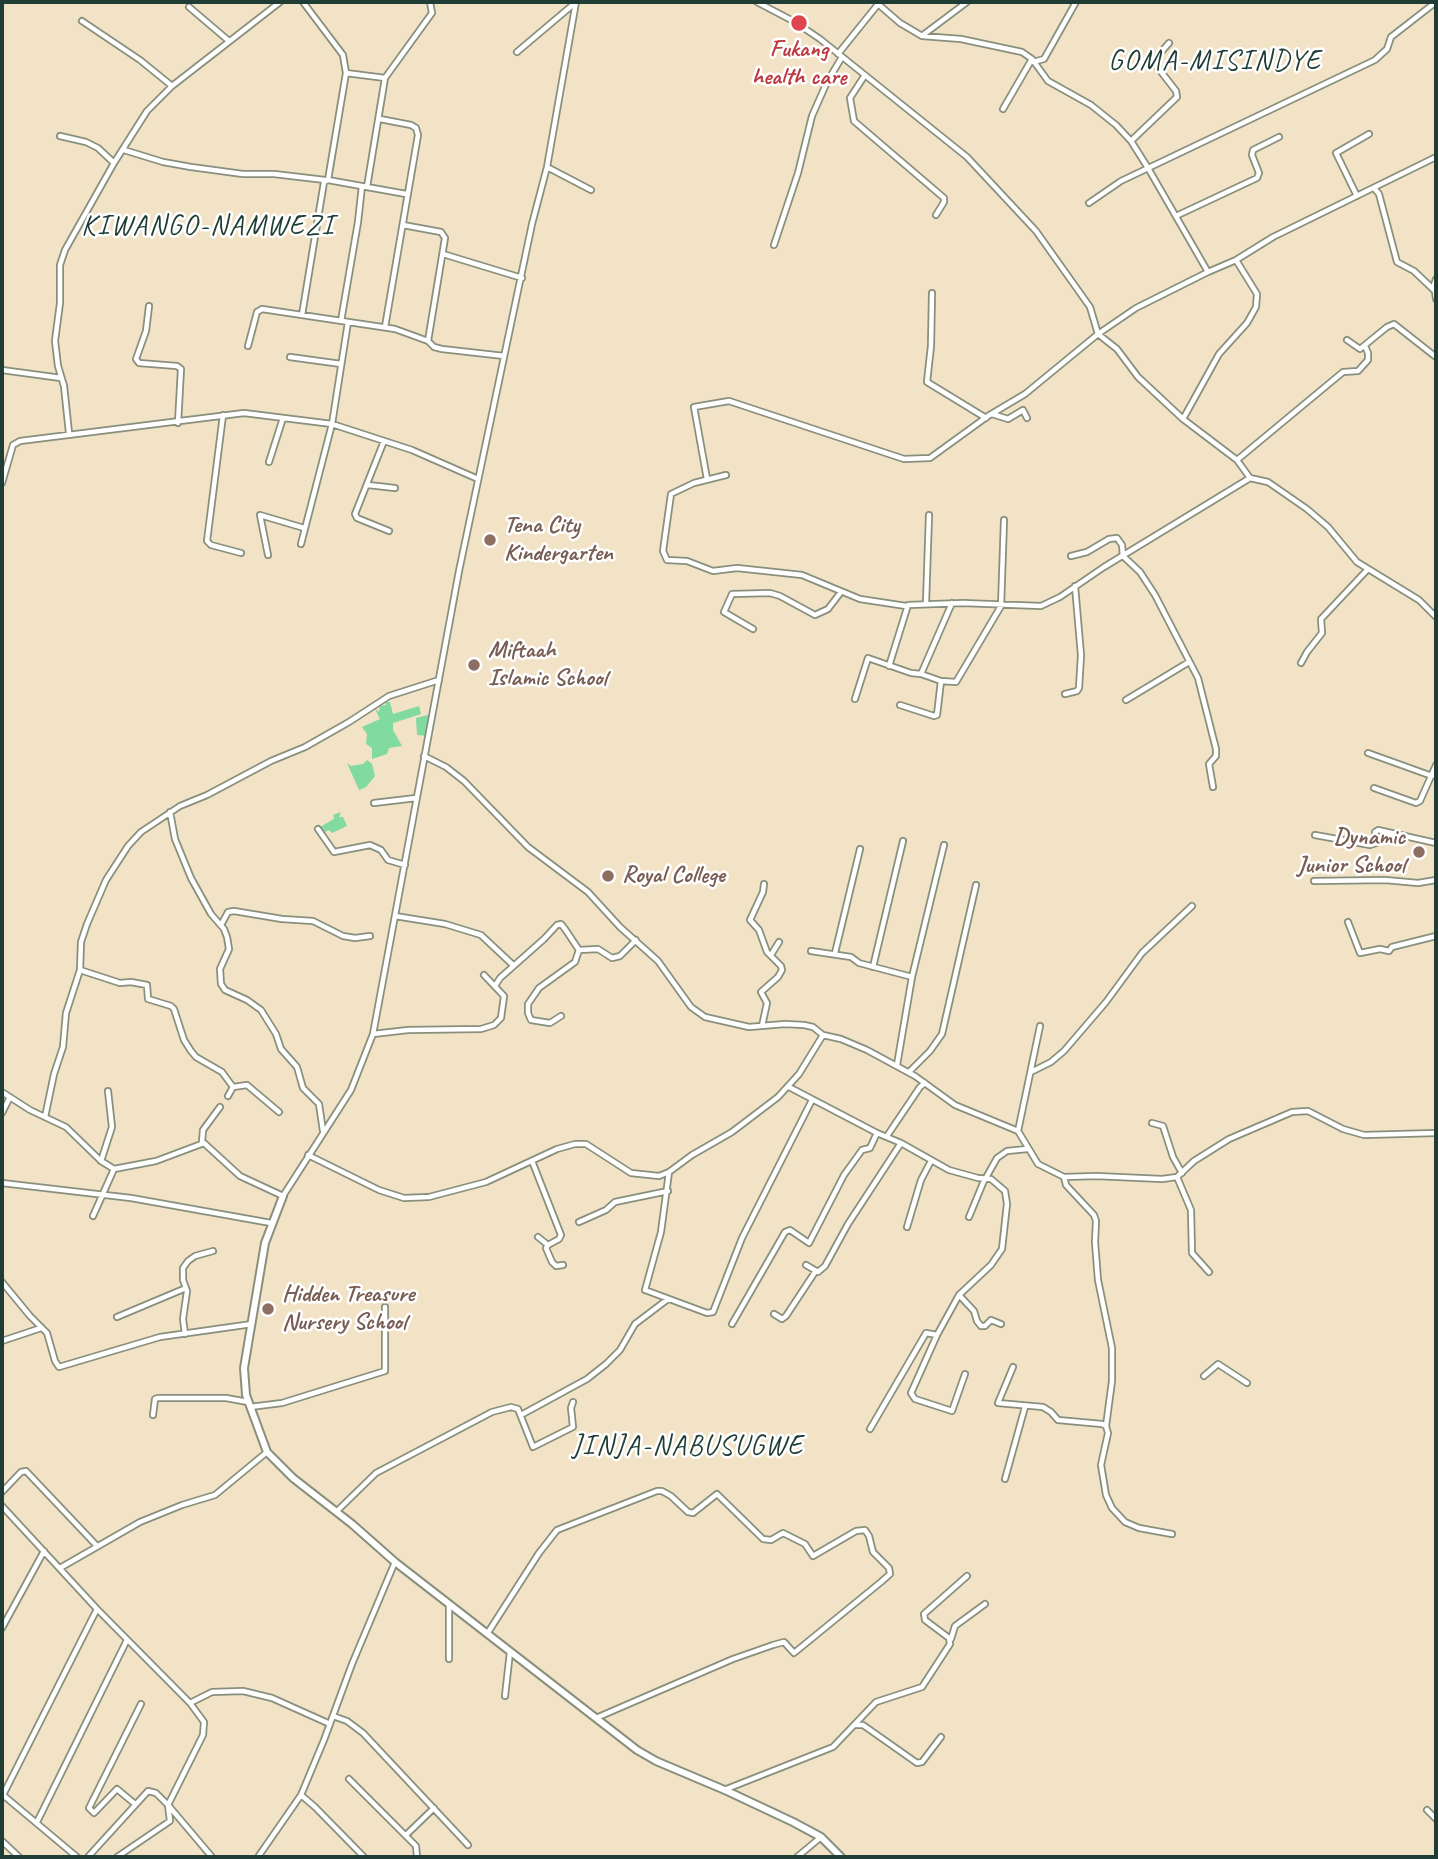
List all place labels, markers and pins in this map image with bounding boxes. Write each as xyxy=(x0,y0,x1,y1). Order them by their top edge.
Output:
marker: Fukang health care xyxy=(789,13,809,33)
place label: Fukang health care xyxy=(752,36,846,92)
place label: Tena City Kindergarten xyxy=(504,512,613,568)
marker: Tena City Kindergarten xyxy=(482,532,498,548)
place label: Miftaah Islamic School xyxy=(488,637,607,693)
marker: Miftaah Islamic School xyxy=(466,657,482,673)
place label: Dynamic Junior School xyxy=(1297,824,1405,880)
marker: Dynamic Junior School xyxy=(1411,844,1427,860)
place label: Royal College xyxy=(622,862,725,890)
marker: Royal College xyxy=(600,868,616,884)
place label: Hidden Treasure Nursery School xyxy=(282,1281,414,1337)
marker: Hidden Treasure Nursery School xyxy=(260,1301,276,1317)

